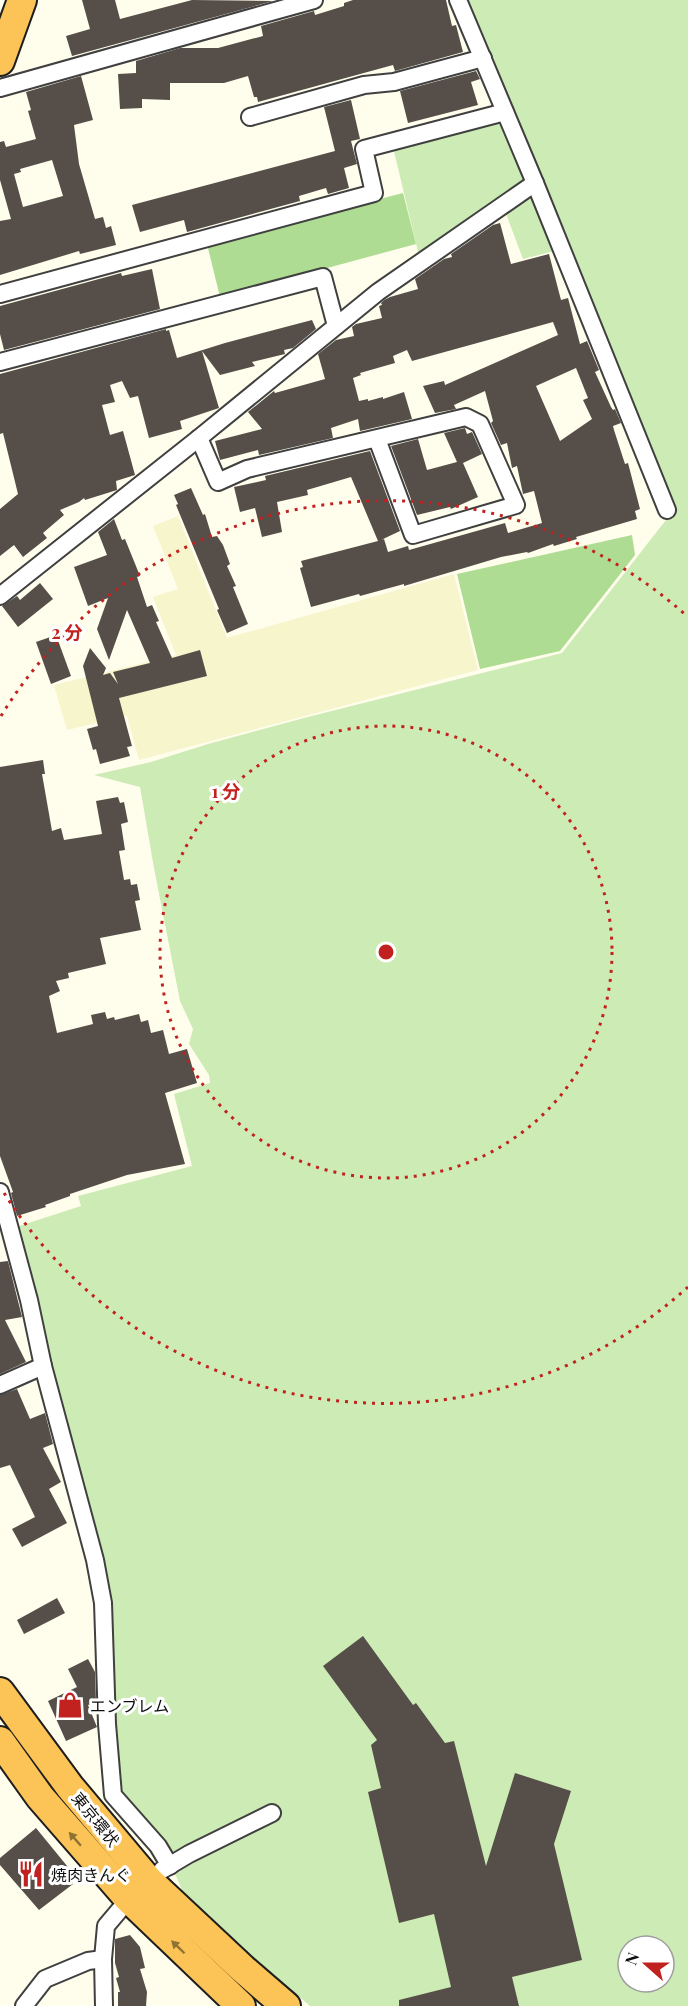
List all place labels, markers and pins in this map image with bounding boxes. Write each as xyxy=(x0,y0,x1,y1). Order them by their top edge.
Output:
centre of rings xyxy=(376,942,396,962)
shop icon: エンブレム xyxy=(55,1690,85,1720)
place label: エンブレム xyxy=(90,1695,169,1716)
restaurant icon: 焼肉きんぐ xyxy=(16,1859,46,1889)
place label: 焼肉きんぐ xyxy=(51,1864,131,1885)

